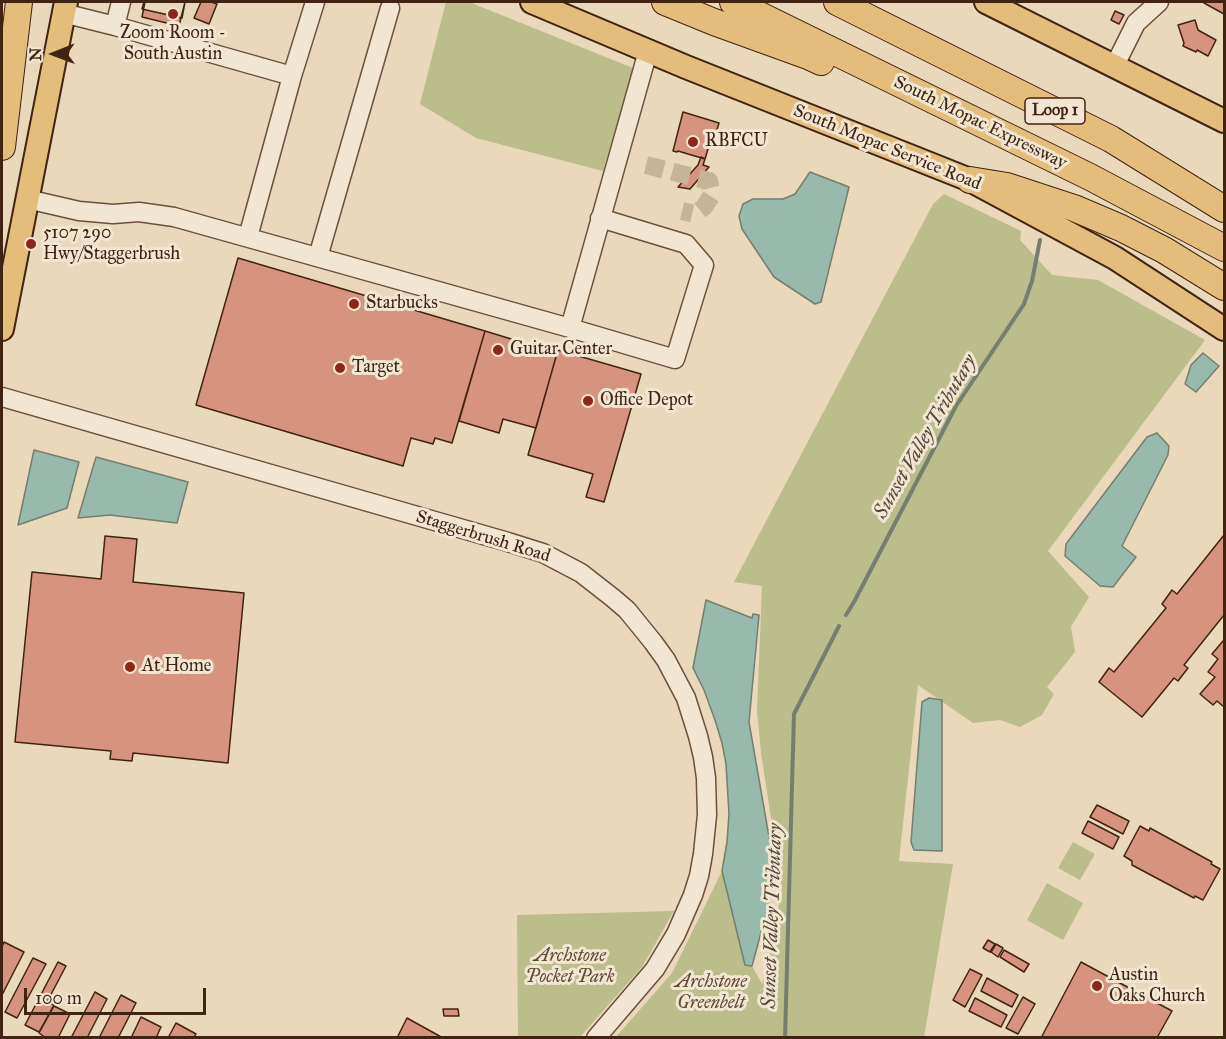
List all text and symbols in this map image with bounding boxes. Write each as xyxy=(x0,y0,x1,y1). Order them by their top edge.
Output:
marker: Zoom Room - South Austin xyxy=(166,7,180,21)
place label: Zoom Room - South Austin xyxy=(120,23,226,66)
north arrow xyxy=(24,24,84,84)
text: N xyxy=(26,47,45,61)
street label: South Mopac Expressway xyxy=(890,72,1070,174)
road number: Loop 1 xyxy=(1025,98,1085,124)
street label: South Mopac Service Road xyxy=(790,100,984,196)
place label: RBFCU xyxy=(705,131,768,153)
marker: RBFCU xyxy=(686,135,700,149)
place label: 5107 290 Hwy/Staggerbrush xyxy=(43,223,180,266)
marker: 5107 290 Hwy/Staggerbrush xyxy=(24,237,38,251)
place label: Starbucks xyxy=(366,293,438,315)
marker: Starbucks xyxy=(347,297,361,311)
place label: Guitar Center xyxy=(510,339,612,361)
marker: Guitar Center xyxy=(491,343,505,357)
water label: Sunset Valley Tributary xyxy=(869,351,983,523)
place label: Target xyxy=(352,357,400,379)
marker: Target xyxy=(333,361,347,375)
place label: Office Depot xyxy=(600,390,693,412)
marker: Office Depot xyxy=(581,394,595,408)
street label: Staggerbrush Road xyxy=(413,506,553,568)
place label: At Home xyxy=(142,656,211,678)
marker: At Home xyxy=(123,660,137,674)
water label: Sunset Valley Tributary xyxy=(758,823,788,1009)
park label: Archstone Pocket Park xyxy=(526,946,614,988)
place label: Austin Oaks Church xyxy=(1109,965,1205,1008)
park label: Archstone Greenbelt xyxy=(675,972,747,1014)
scale bar xyxy=(27,976,208,1014)
marker: Austin Oaks Church xyxy=(1090,979,1104,993)
text: 100 m xyxy=(35,987,82,1009)

